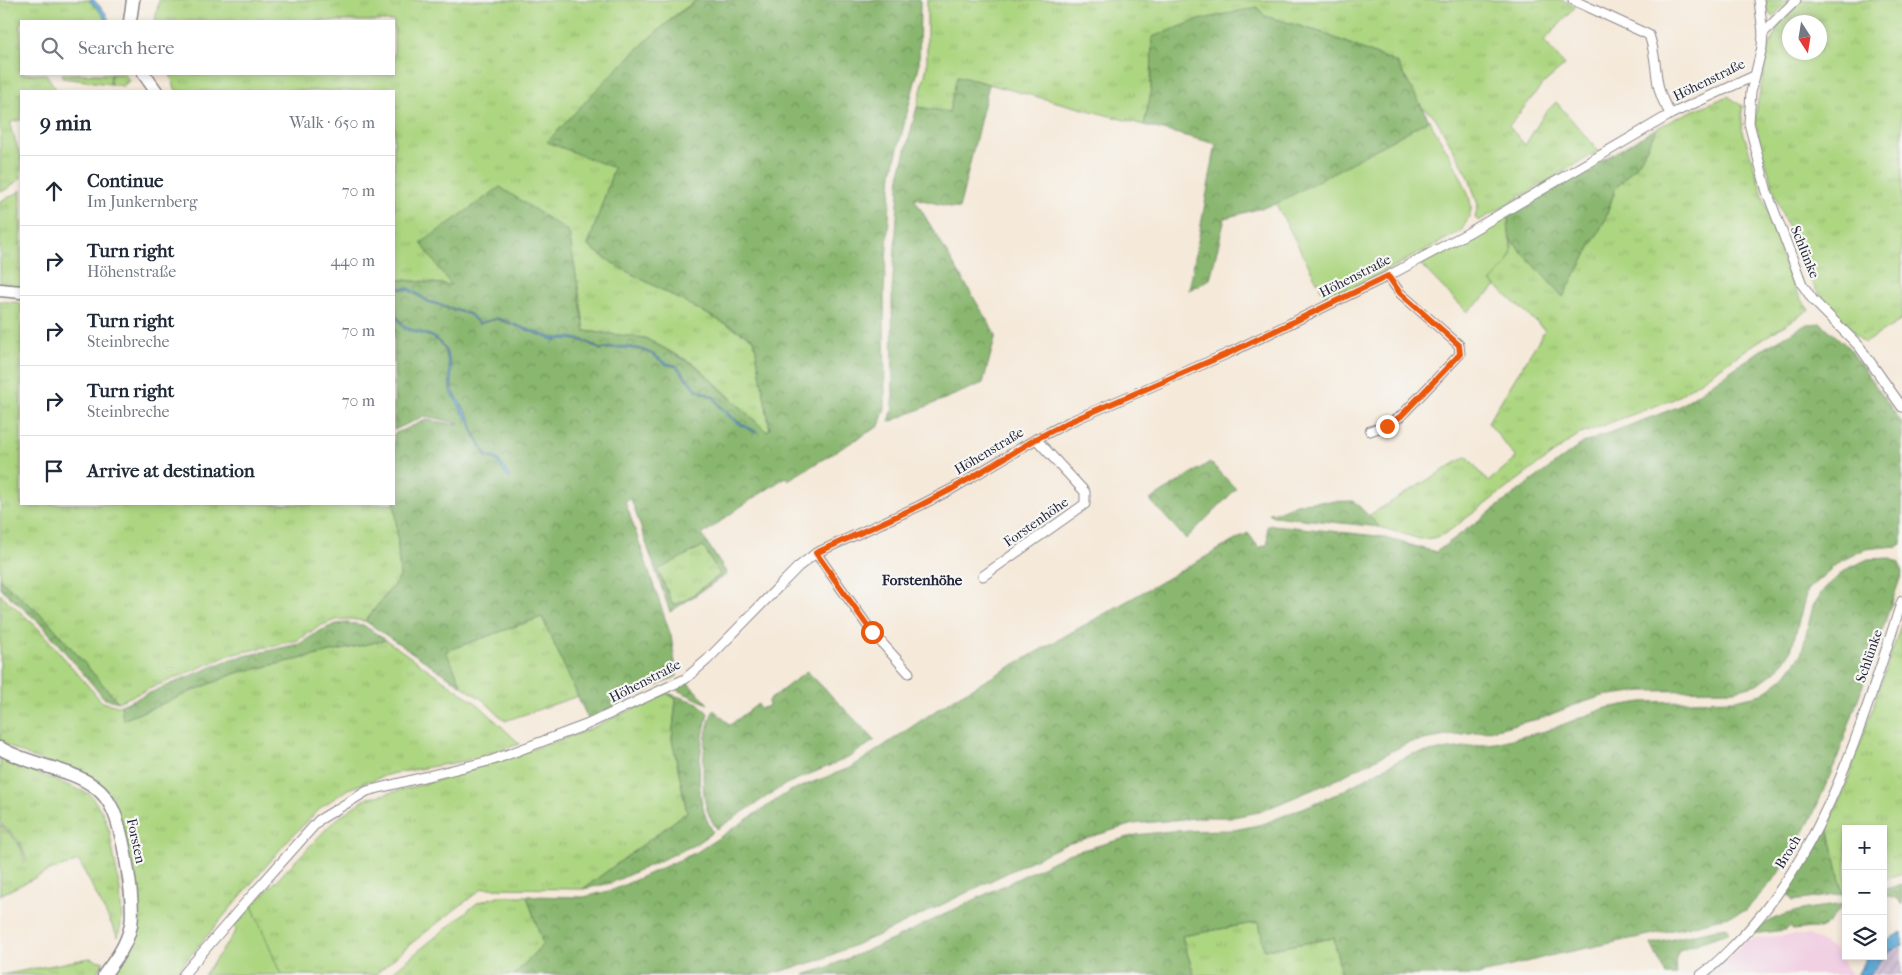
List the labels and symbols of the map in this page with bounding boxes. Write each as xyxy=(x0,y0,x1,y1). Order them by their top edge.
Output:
north arrow xyxy=(1782,15,1827,60)
street label: Höhenstraße xyxy=(1670,55,1748,105)
street label: Schlünke xyxy=(1787,223,1823,281)
street label: Höhenstraße xyxy=(1316,251,1394,301)
route end xyxy=(1376,415,1399,438)
street label: Höhenstraße xyxy=(951,424,1027,478)
street label: Forstenhöhe xyxy=(1000,493,1072,551)
district label: Forstenhöhe xyxy=(881,571,963,589)
route start xyxy=(861,621,884,644)
street label: Schlünke xyxy=(1852,627,1886,685)
street label: Höhenstraße xyxy=(606,656,684,706)
street label: Forsten xyxy=(123,817,149,865)
street label: Broch xyxy=(1771,832,1805,872)

